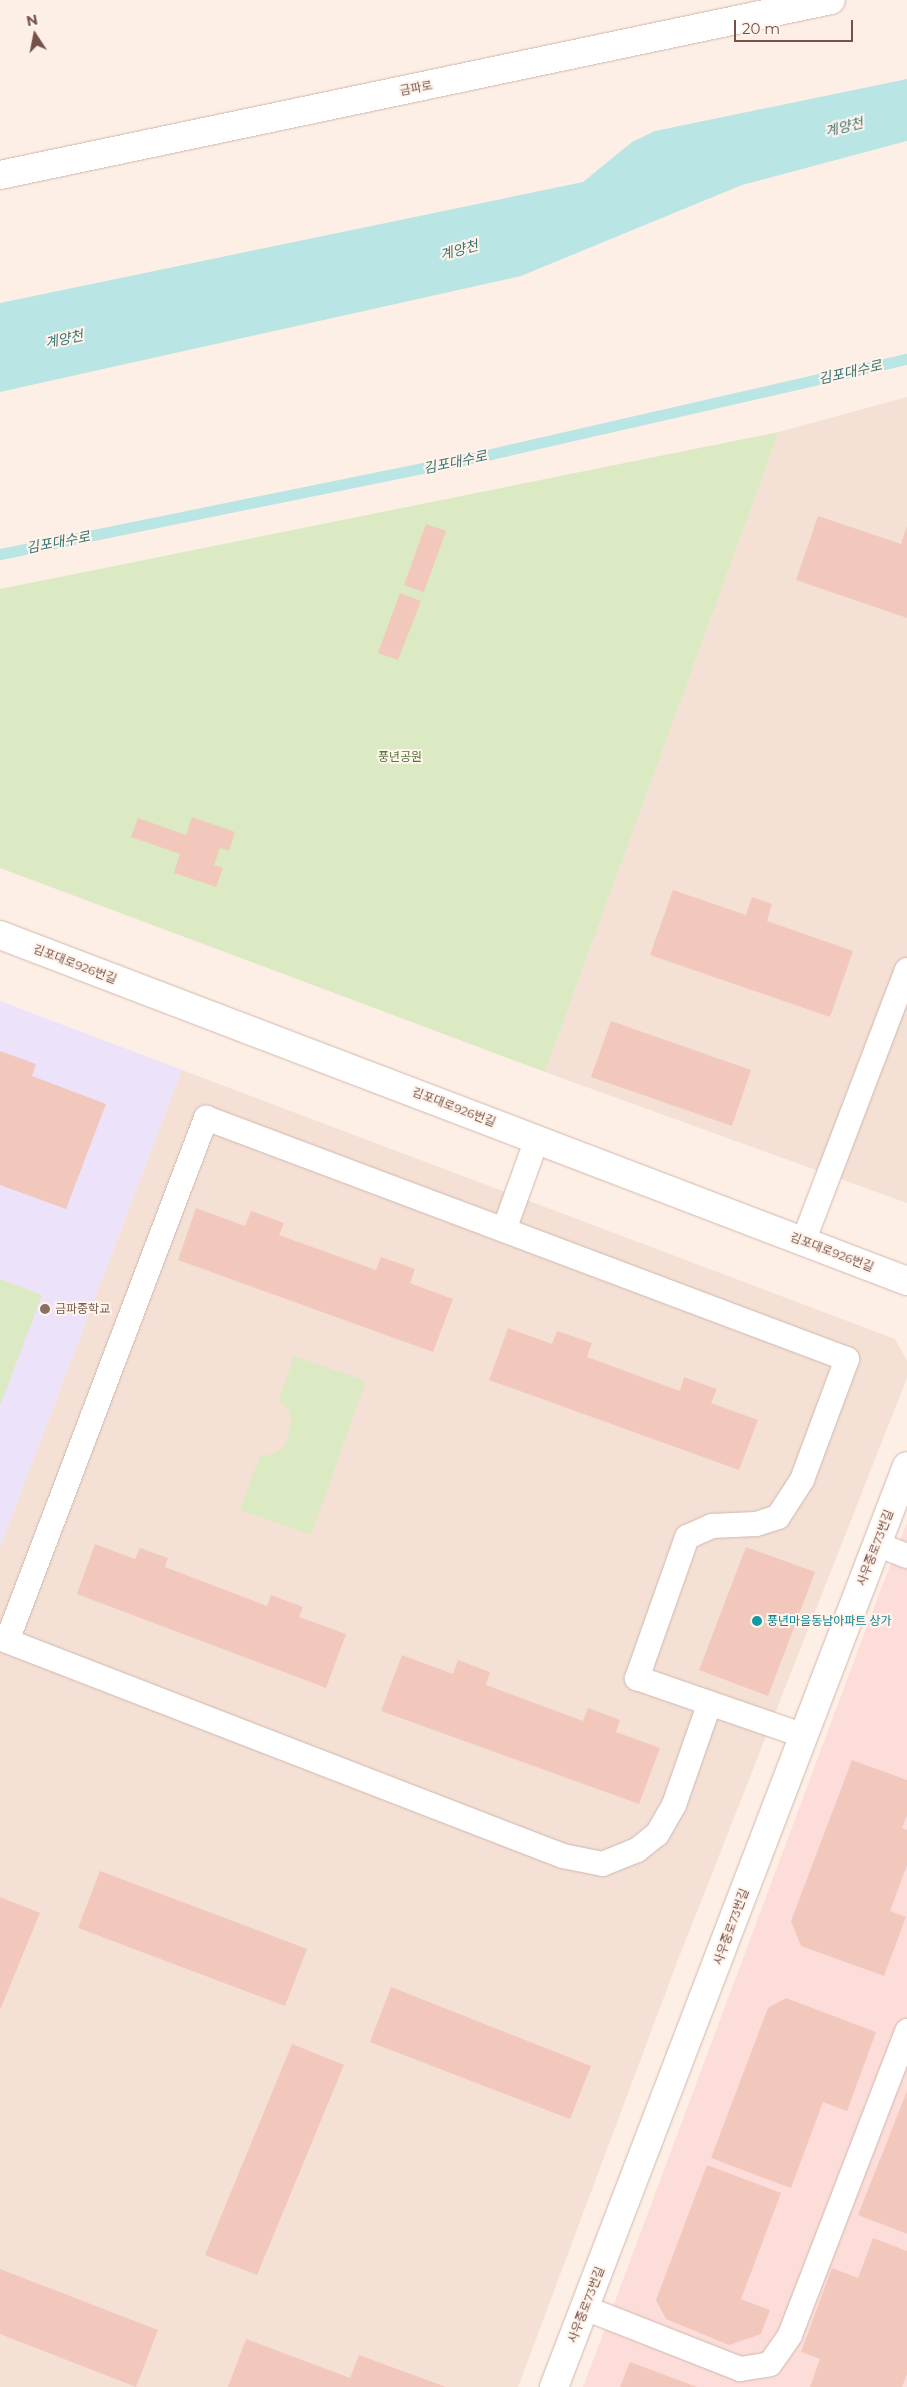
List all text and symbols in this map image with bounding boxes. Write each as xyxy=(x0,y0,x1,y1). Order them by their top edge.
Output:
north arrow xyxy=(10,10,60,60)
text: N xyxy=(25,10,39,30)
scale bar xyxy=(737,10,856,42)
text: 20 m xyxy=(742,19,780,38)
street label: 금파로 xyxy=(398,78,434,98)
water label: 계양천 xyxy=(823,114,865,140)
water label: 계양천 xyxy=(438,237,480,263)
water label: 계양천 xyxy=(43,327,85,351)
water label: 김포대수로 xyxy=(817,357,883,387)
water label: 김포대수로 xyxy=(422,447,488,477)
water label: 김포대수로 xyxy=(25,528,91,556)
park label: 풍년공원 xyxy=(378,750,422,764)
street label: 김포대로926번길 xyxy=(32,942,118,986)
street label: 김포대로926번길 xyxy=(411,1085,497,1129)
street label: 김포대로926번길 xyxy=(789,1230,875,1274)
place label: 금파중학교 xyxy=(55,1302,110,1316)
marker: 금파중학교 xyxy=(39,1303,51,1315)
street label: 사우중로73번길 xyxy=(854,1508,896,1588)
place label: 풍년마을동남아파트 상가 xyxy=(767,1614,892,1628)
marker: 풍년마을동남아파트 상가 xyxy=(751,1615,763,1627)
street label: 사우중로73번길 xyxy=(711,1887,751,1967)
street label: 사우중로73번길 xyxy=(565,2265,607,2345)

